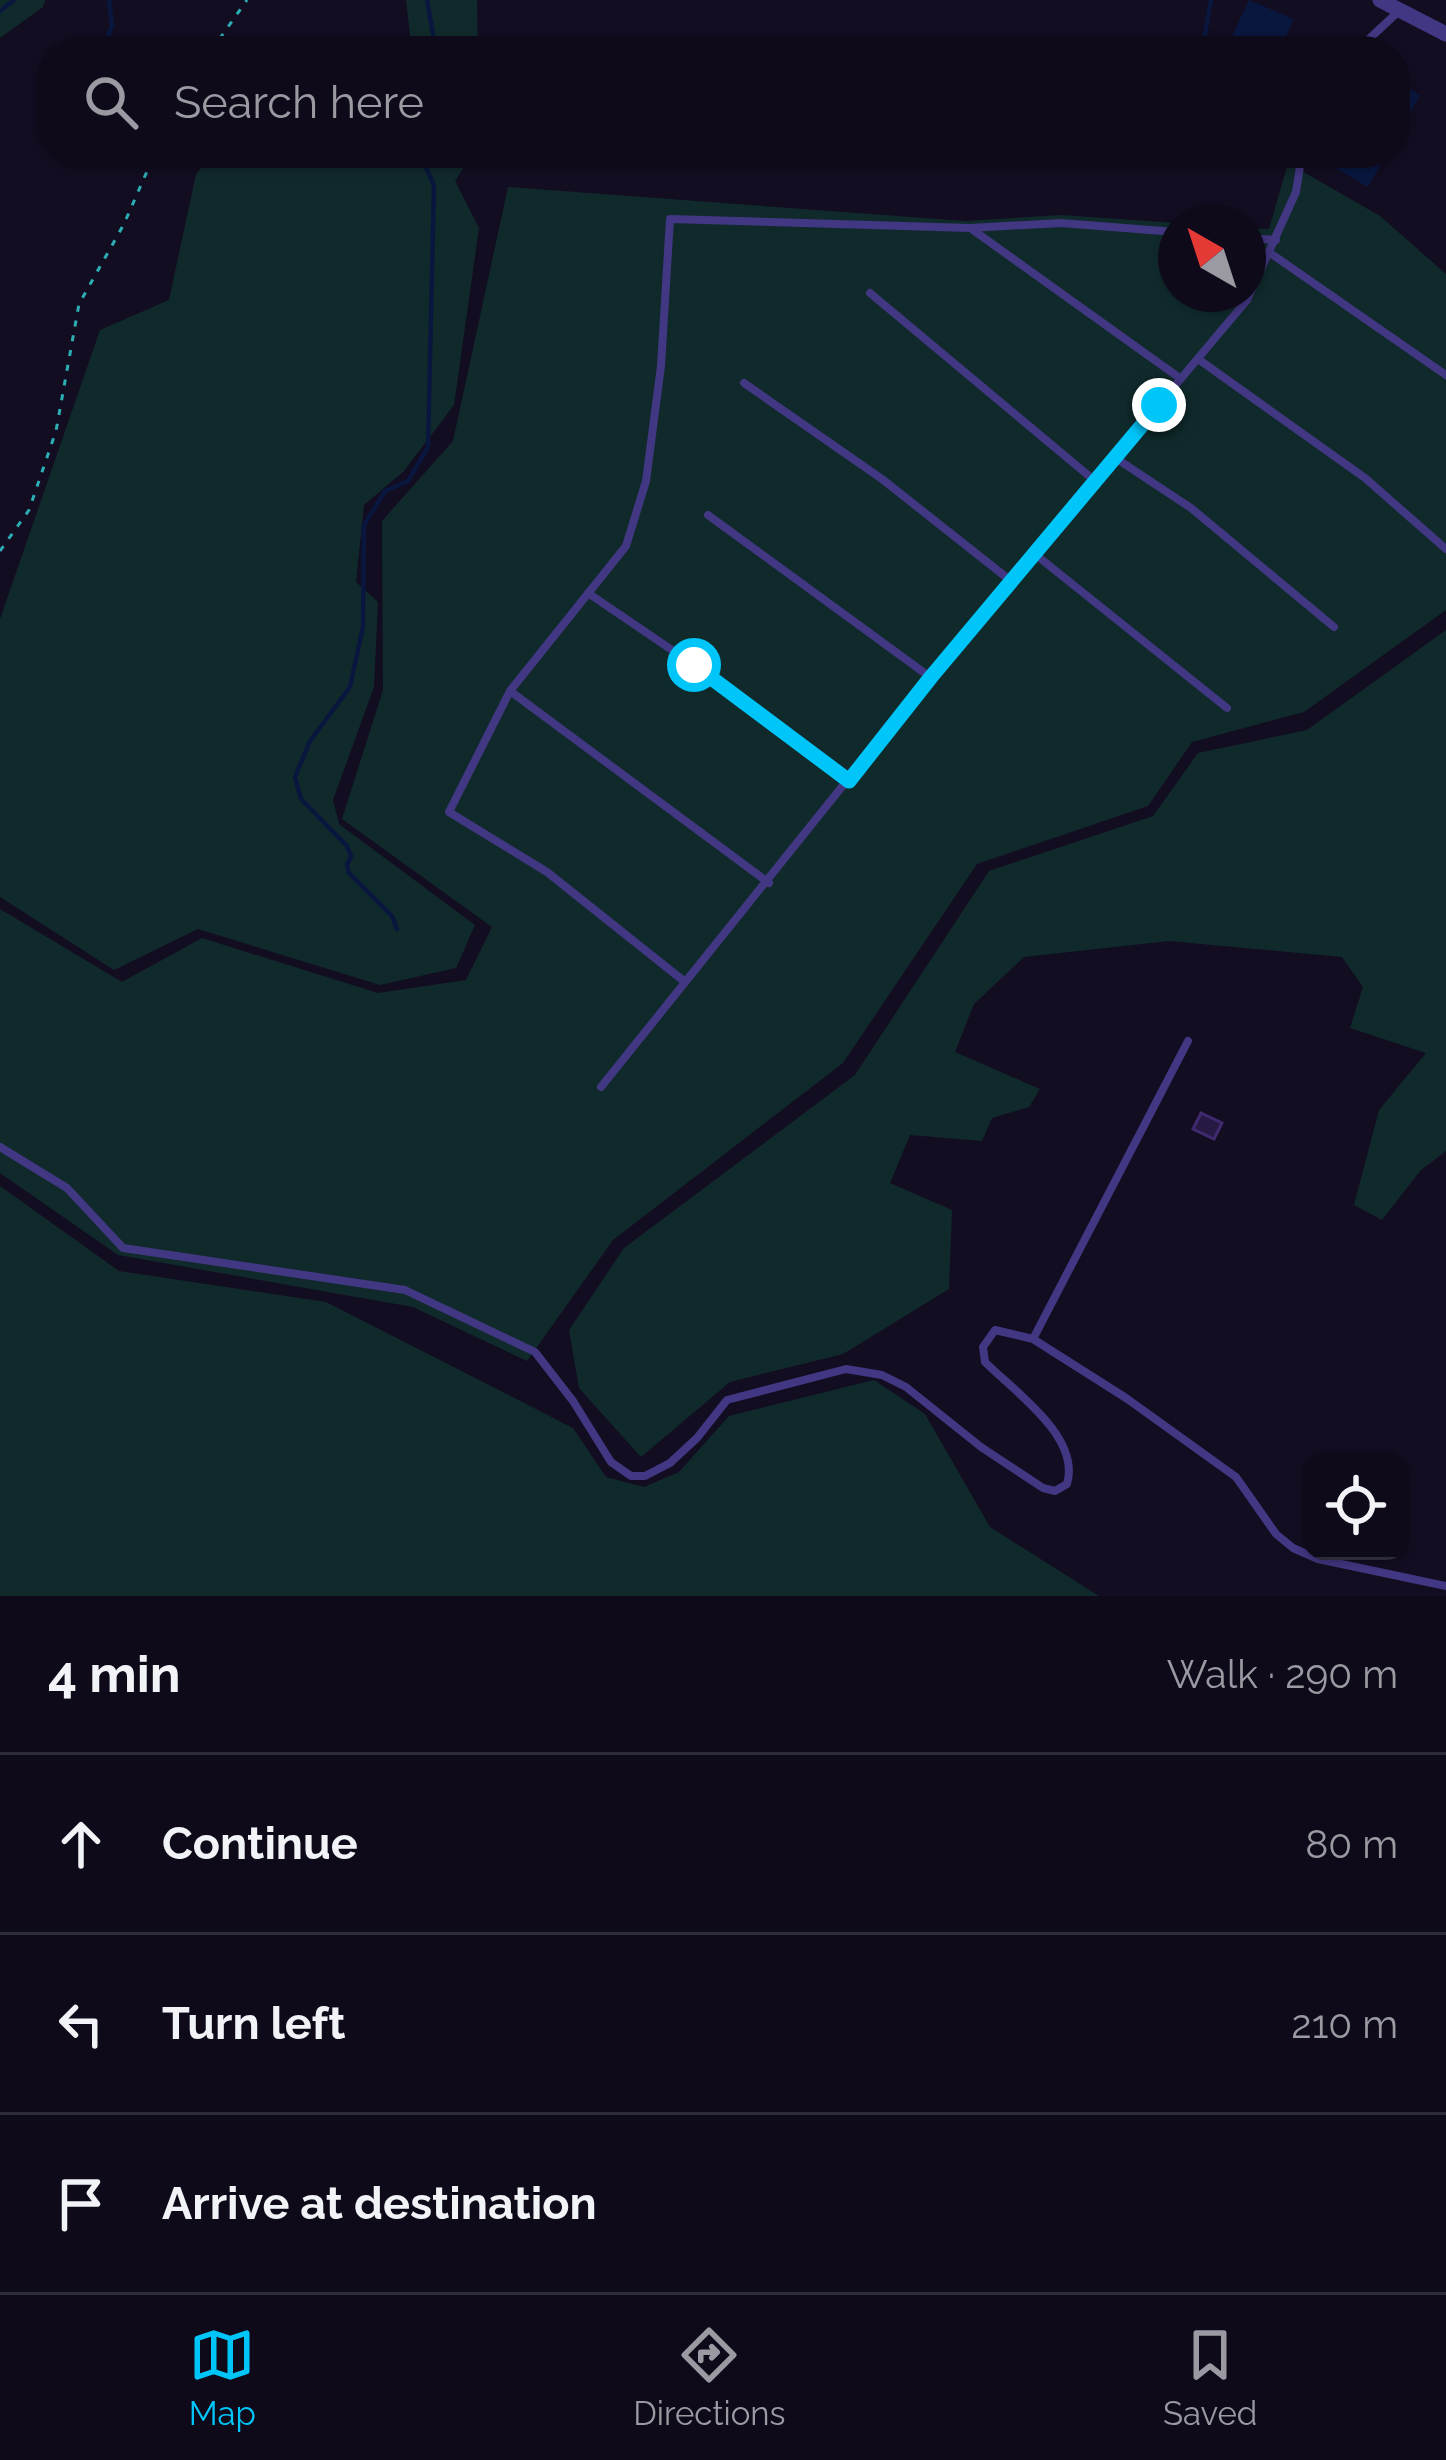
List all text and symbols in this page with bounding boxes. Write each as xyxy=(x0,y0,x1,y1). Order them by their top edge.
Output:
search box xyxy=(36,36,1410,168)
icon: search xyxy=(78,69,144,135)
text: Search here xyxy=(174,76,424,129)
north arrow xyxy=(1158,204,1266,312)
route end xyxy=(1132,378,1186,432)
route start xyxy=(667,638,721,692)
map controls xyxy=(1302,1452,1410,1560)
button: locate xyxy=(1302,1452,1410,1560)
text: 4 min xyxy=(48,1644,181,1704)
text: Walk · 290 m xyxy=(1167,1651,1398,1697)
icon: ahead xyxy=(48,1811,114,1877)
text: Continue xyxy=(162,1817,358,1870)
text: 80 m xyxy=(1305,1821,1398,1867)
icon: left xyxy=(48,1991,114,2057)
text: Turn left xyxy=(162,1997,345,2050)
text: 210 m xyxy=(1291,2001,1398,2047)
icon: arrive xyxy=(48,2171,114,2237)
text: Arrive at destination xyxy=(162,2177,597,2230)
tab: Map xyxy=(189,2322,256,2433)
tab: Directions xyxy=(633,2322,786,2433)
tab: Saved xyxy=(1163,2322,1257,2433)

